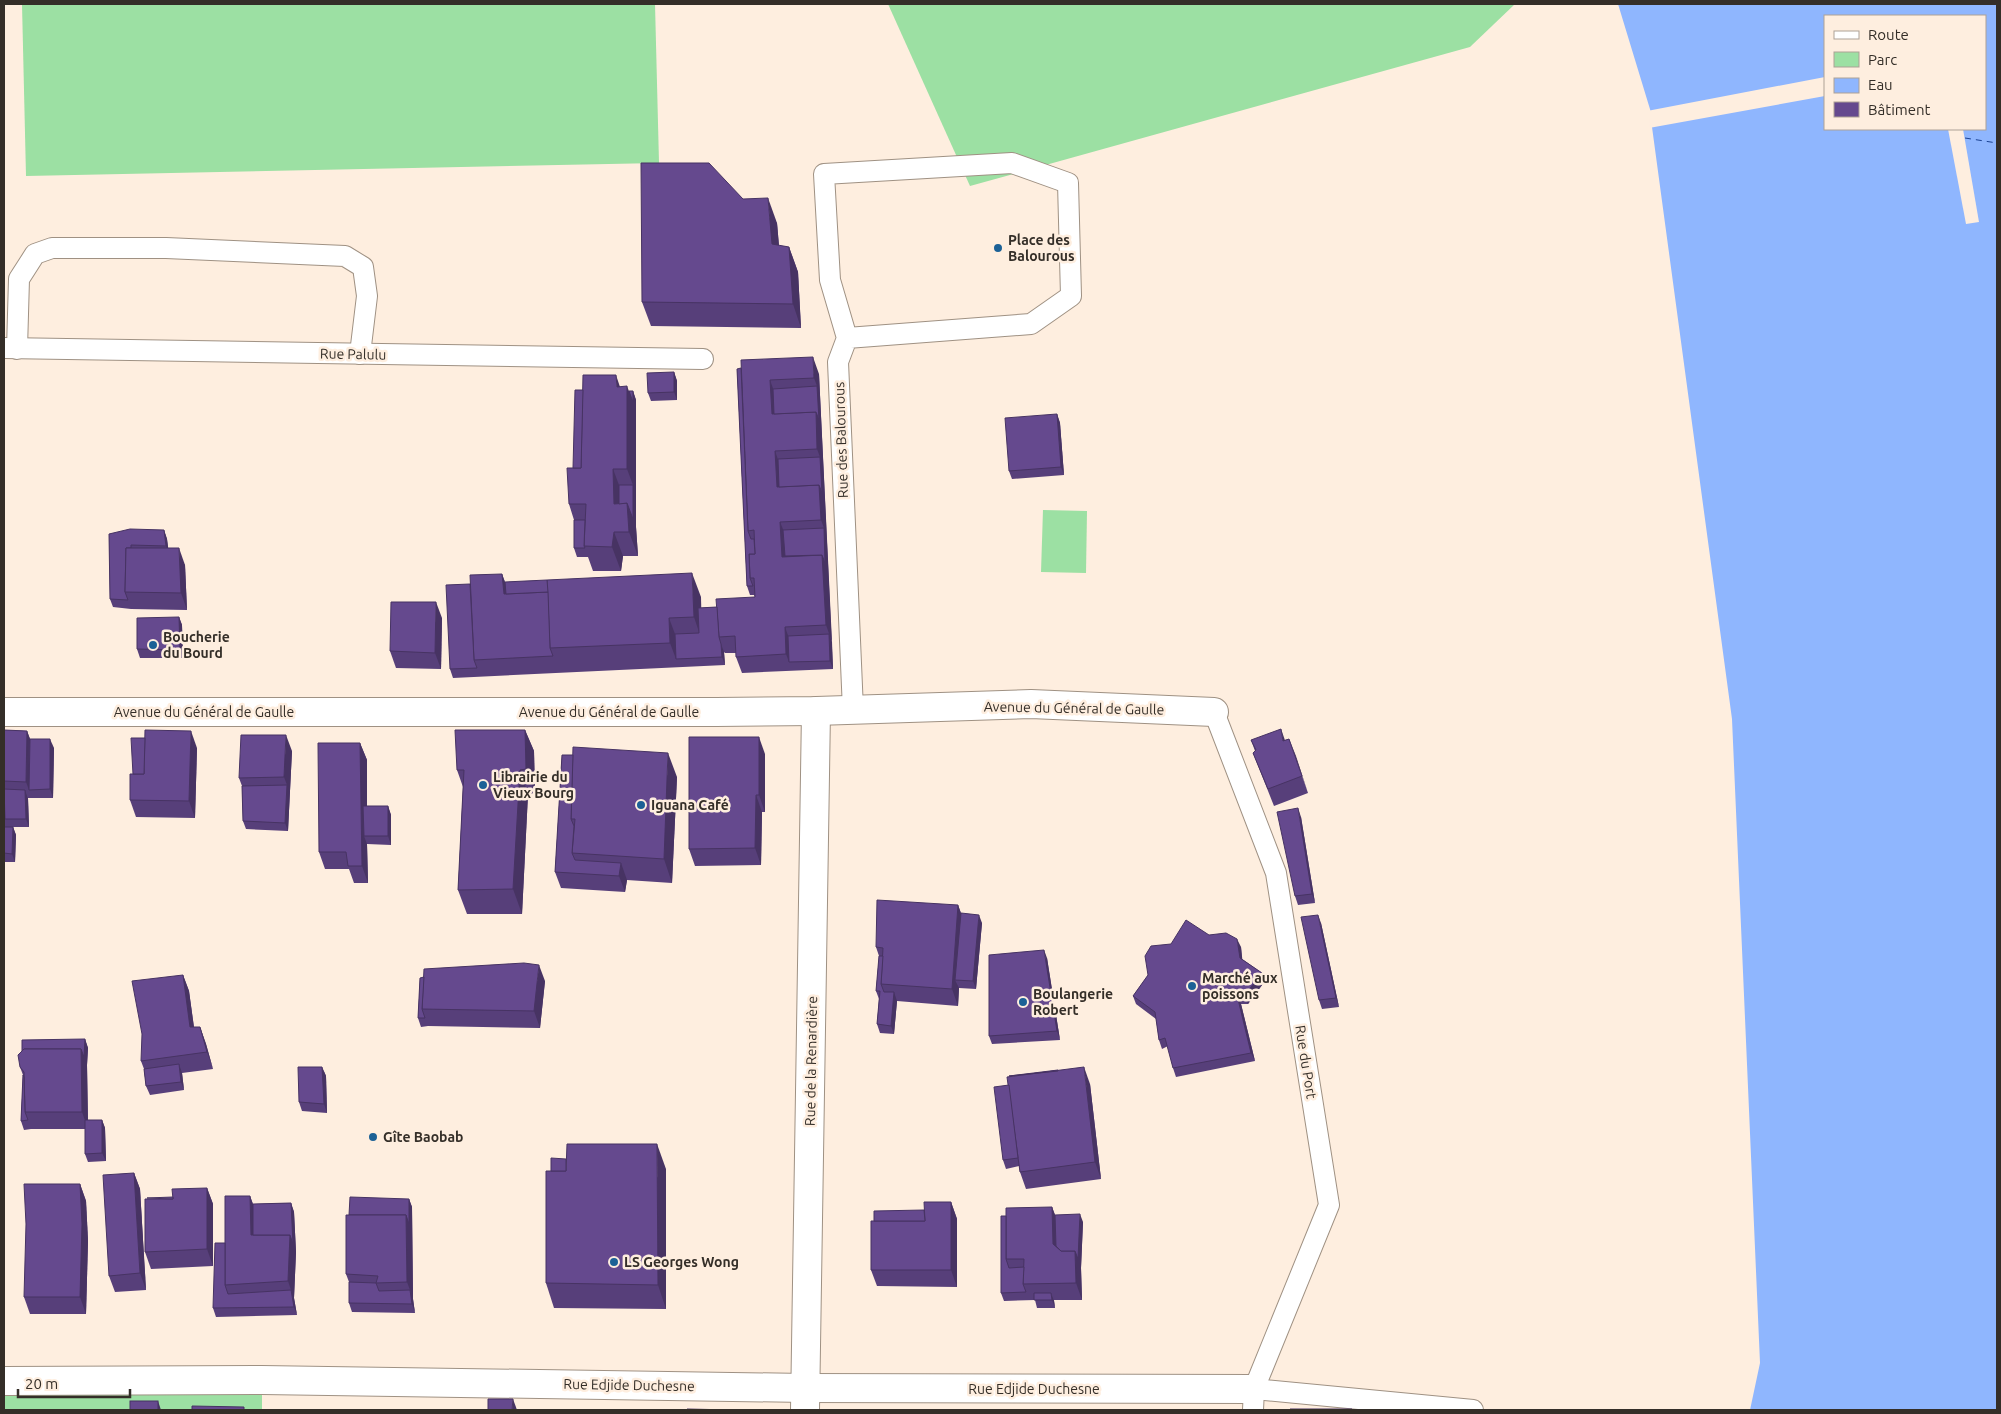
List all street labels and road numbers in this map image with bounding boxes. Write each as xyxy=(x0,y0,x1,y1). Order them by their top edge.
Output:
street label: Rue Palulu xyxy=(320,345,386,363)
street label: Rue des Balourous xyxy=(831,382,851,498)
street label: Avenue du Général de Gaulle xyxy=(984,698,1164,718)
street label: Avenue du Général de Gaulle xyxy=(114,704,294,720)
street label: Avenue du Général de Gaulle xyxy=(519,704,699,720)
street label: Rue de la Renardière xyxy=(802,996,820,1126)
street label: Rue du Port xyxy=(1292,1024,1320,1100)
street label: Rue Edjide Duchesne xyxy=(563,1376,695,1394)
street label: Rue Edjide Duchesne xyxy=(968,1381,1100,1397)

